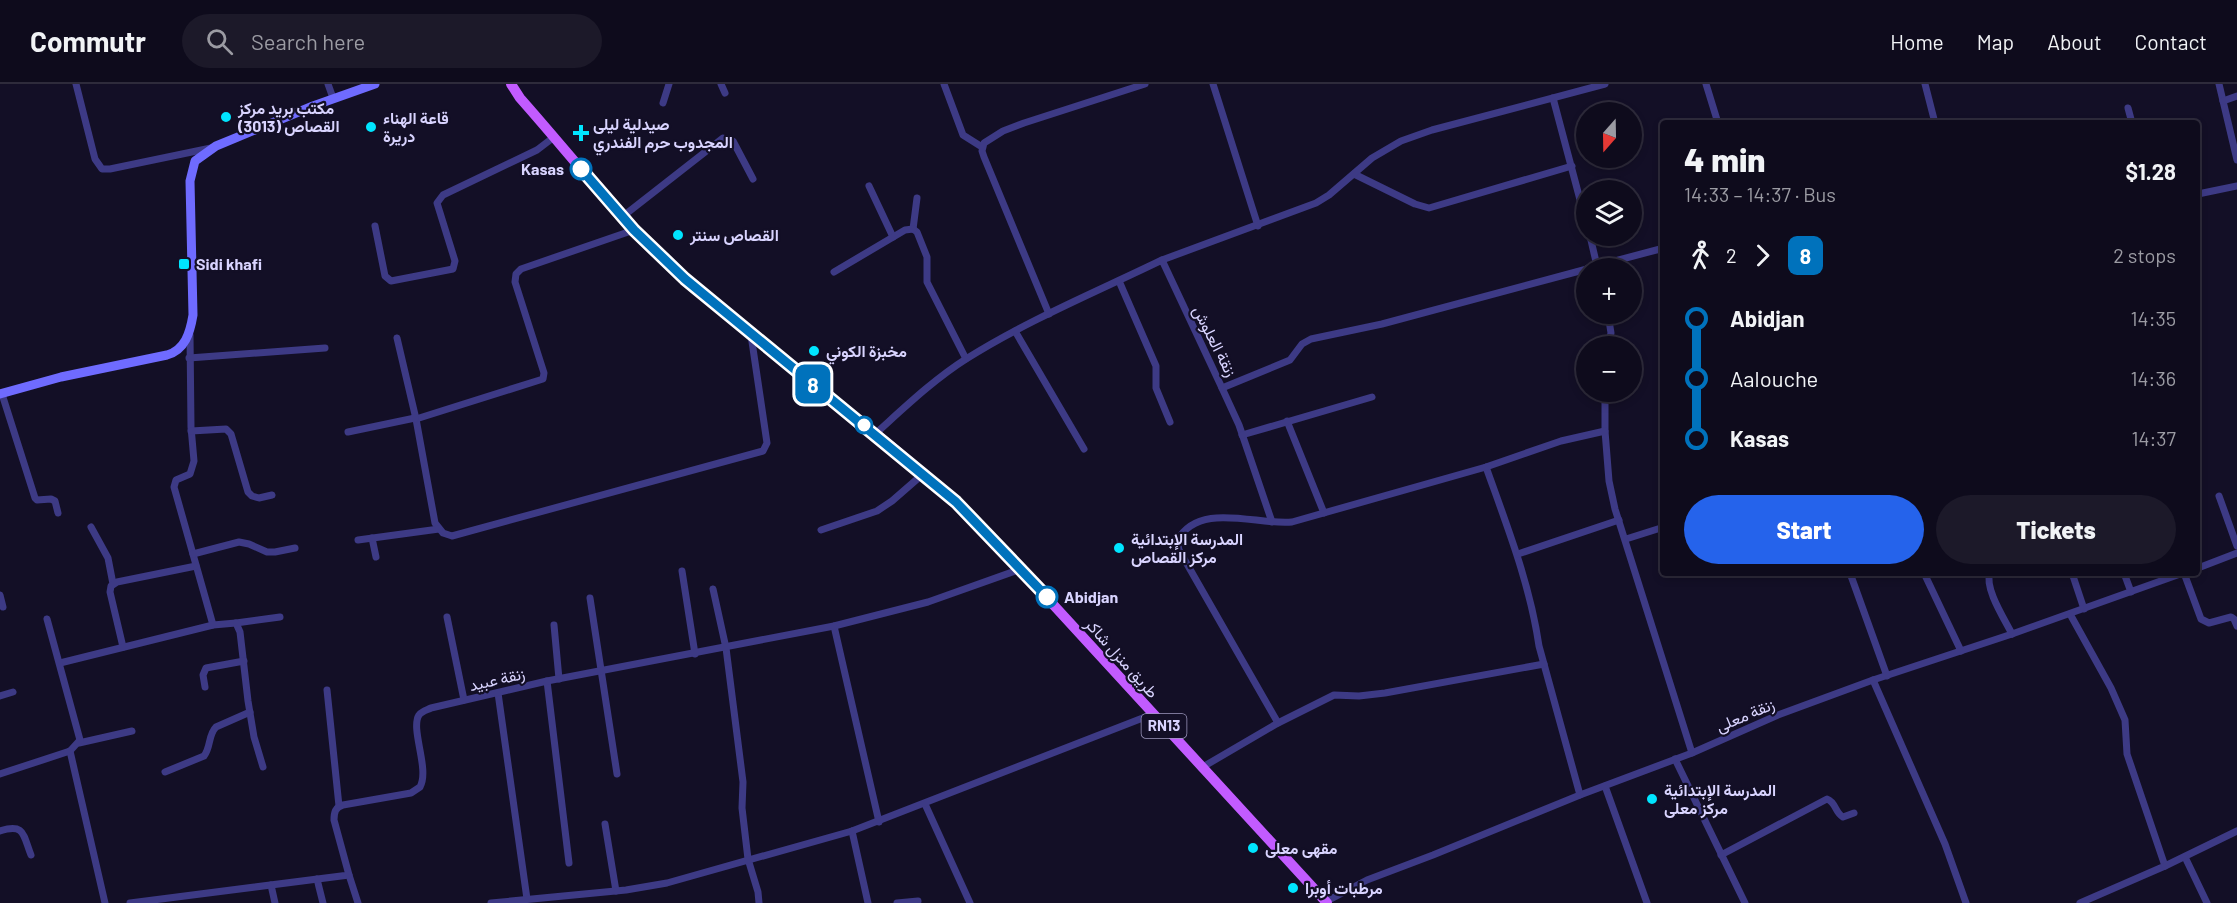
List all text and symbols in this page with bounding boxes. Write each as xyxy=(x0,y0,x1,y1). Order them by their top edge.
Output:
search box xyxy=(182,14,602,68)
text: Commutr xyxy=(30,24,146,58)
icon: search xyxy=(203,25,236,58)
text: Search here xyxy=(251,28,365,54)
text: Home xyxy=(1890,29,1944,54)
text: Map xyxy=(1977,29,2014,54)
text: About xyxy=(2047,29,2102,54)
text: Contact xyxy=(2135,29,2207,54)
place label: مكتب بريد مركز القصاص (3013) xyxy=(237,98,340,136)
north arrow xyxy=(1576,102,1642,168)
map controls xyxy=(1576,102,1642,402)
place label: قاعة الهناء دريرة xyxy=(383,108,449,147)
marker: مكتب بريد مركز القصاص (3013) xyxy=(219,110,233,124)
place label: صيدلية ليلى المجدوب حرم الفندري xyxy=(593,114,733,156)
marker: قاعة الهناء دريرة xyxy=(364,120,378,134)
marker: صيدلية ليلى المجدوب حرم الفندري xyxy=(574,126,588,140)
text: 4 min xyxy=(1684,139,1765,179)
marker: Kasas xyxy=(570,158,592,180)
text: $1.28 xyxy=(2125,158,2176,184)
place label: Kasas xyxy=(521,159,564,178)
button: layers xyxy=(1576,180,1642,246)
text: 14:33 – 14:37 · Bus xyxy=(1684,182,1836,206)
place label: القصاص سنتر xyxy=(689,225,779,246)
marker: القصاص سنتر xyxy=(671,228,685,242)
icon: walk xyxy=(1684,239,1717,272)
icon: forward xyxy=(1746,239,1779,272)
text: 2 xyxy=(1726,243,1737,267)
text: 8 xyxy=(1800,243,1811,268)
text: 2 stops xyxy=(2113,243,2176,267)
place label: Sidi khafi xyxy=(196,254,262,273)
marker: Sidi khafi xyxy=(177,257,191,271)
button: + xyxy=(1576,258,1642,324)
street label: زنقة العلوش xyxy=(1188,302,1241,380)
text: Abidjan xyxy=(1730,305,1805,331)
text: 14:35 xyxy=(2131,306,2176,330)
button: − xyxy=(1576,336,1642,402)
place label: مخبزة الكوني xyxy=(826,341,907,365)
marker: مخبزة الكوني xyxy=(807,344,821,358)
line badge: 8 xyxy=(794,364,832,404)
text: Aalouche xyxy=(1730,365,1818,391)
text: 14:36 xyxy=(2131,366,2176,390)
text: 8 xyxy=(807,372,819,397)
unlabelled marker xyxy=(855,416,873,434)
text: Kasas xyxy=(1730,425,1789,451)
text: 14:37 xyxy=(2131,426,2176,450)
button: Start xyxy=(1684,495,1924,564)
button: Tickets xyxy=(1936,495,2176,564)
place label: المدرسة الإبتدائية مركز القصاص xyxy=(1131,529,1243,568)
marker: المدرسة الإبتدائية مركز القصاص xyxy=(1112,541,1126,555)
marker: Abidjan xyxy=(1036,586,1058,608)
place label: Abidjan xyxy=(1064,587,1118,606)
street label: طريق منزل شاكر xyxy=(1080,613,1163,703)
street label: زنقة عبيد xyxy=(467,663,527,696)
street label: زنقة معلى xyxy=(1713,694,1778,737)
road number: RN13 xyxy=(1142,714,1186,738)
place label: المدرسة الإبتدائية مركز معلى xyxy=(1664,780,1776,819)
marker: المدرسة الإبتدائية مركز معلى xyxy=(1645,792,1659,806)
place label: مقهى معلى xyxy=(1265,838,1338,859)
marker: مقهى معلى xyxy=(1246,841,1260,855)
place label: مرطبات أوبرا xyxy=(1305,878,1383,899)
marker: مرطبات أوبرا xyxy=(1286,881,1300,895)

